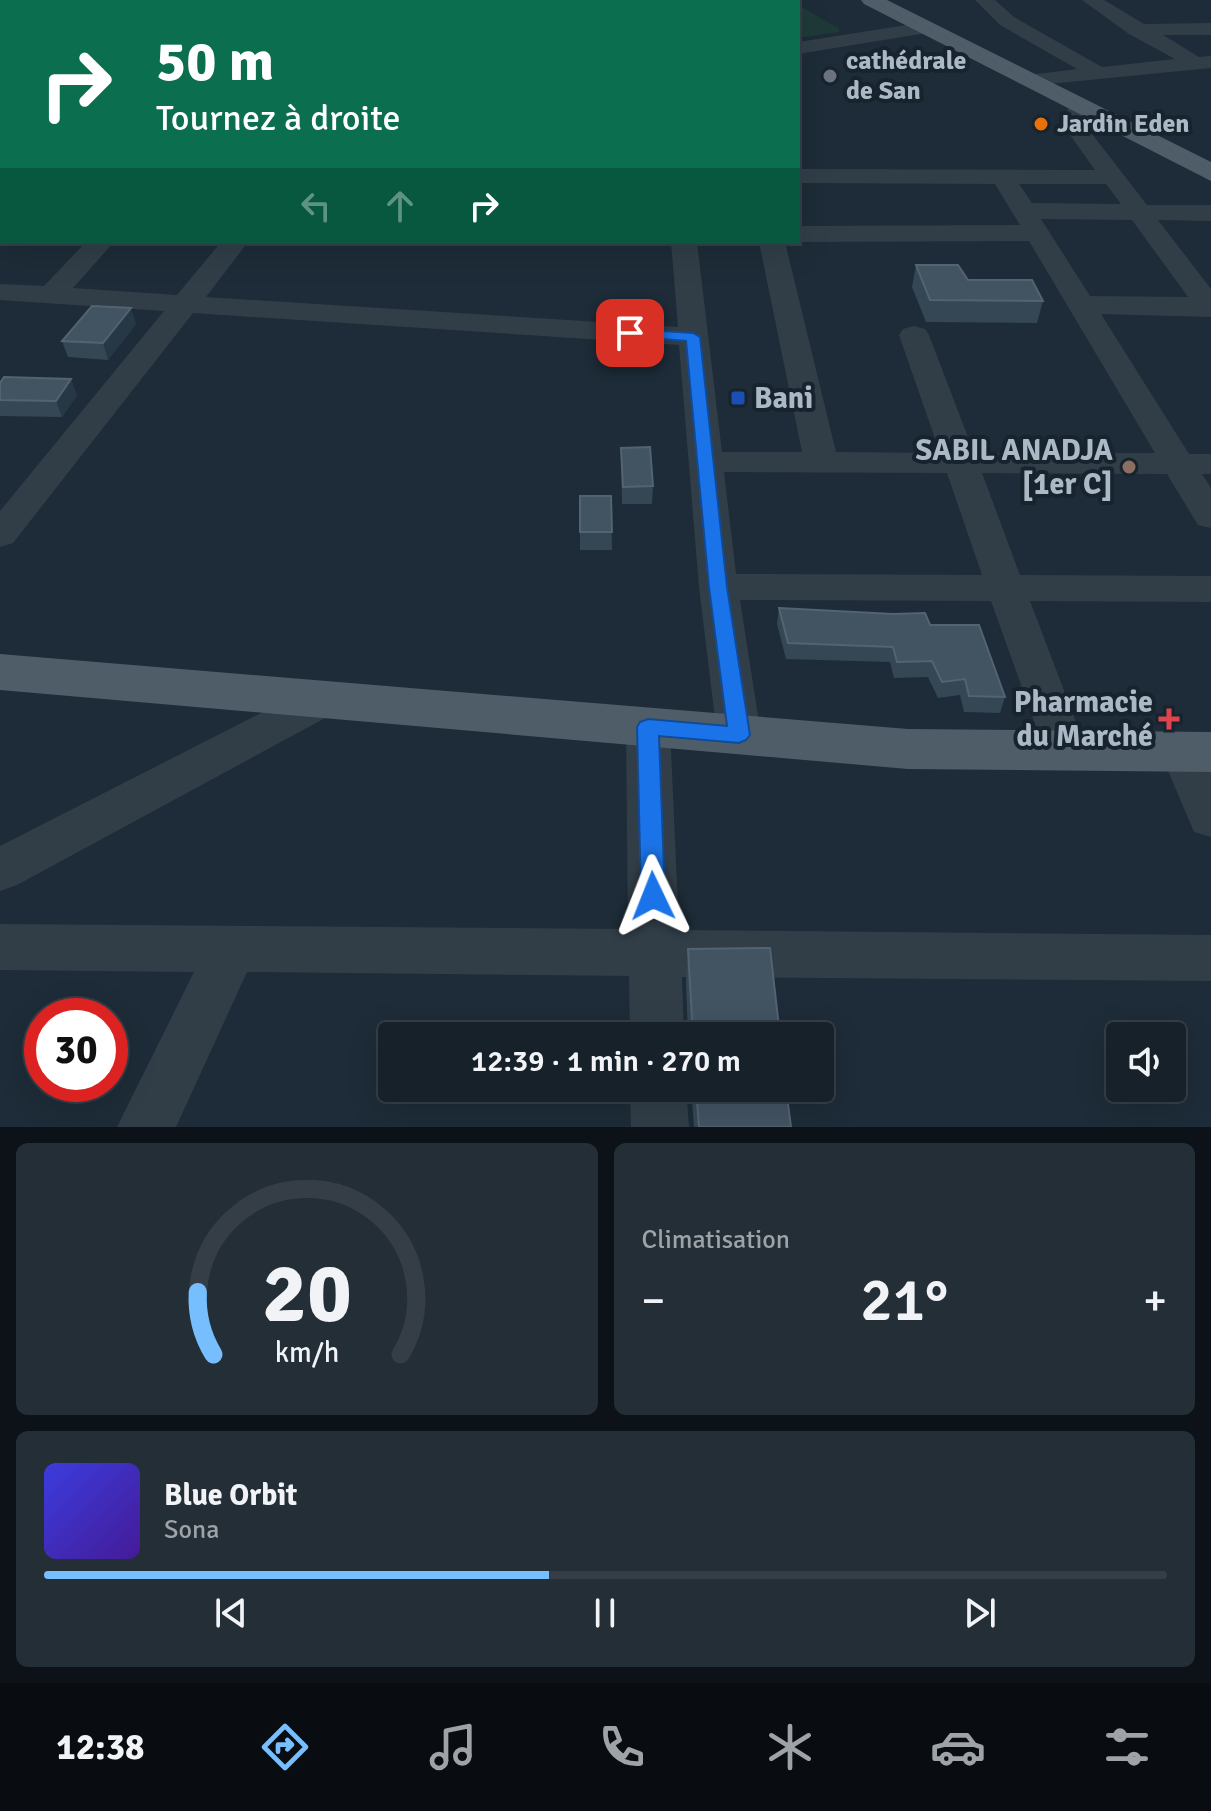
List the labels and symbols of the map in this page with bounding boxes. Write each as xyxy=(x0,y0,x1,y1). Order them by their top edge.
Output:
place label: cathédrale de San xyxy=(846,45,967,107)
marker: cathédrale de San xyxy=(821,67,839,85)
place label: Jardin Eden xyxy=(1057,108,1190,140)
marker: Jardin Eden xyxy=(1032,115,1050,133)
pin xyxy=(596,299,664,367)
place label: Bani xyxy=(754,380,813,417)
marker: Bani xyxy=(729,389,747,407)
place label: SABIL ANADJA [1er C] xyxy=(916,432,1113,503)
marker: SABIL ANADJA [1er C] xyxy=(1120,458,1138,476)
place label: Pharmacie du Marché xyxy=(1014,684,1153,755)
marker: Pharmacie du Marché xyxy=(1160,710,1178,728)
position arrow xyxy=(611,854,695,938)
speed limit sign: 30 xyxy=(24,998,128,1102)

